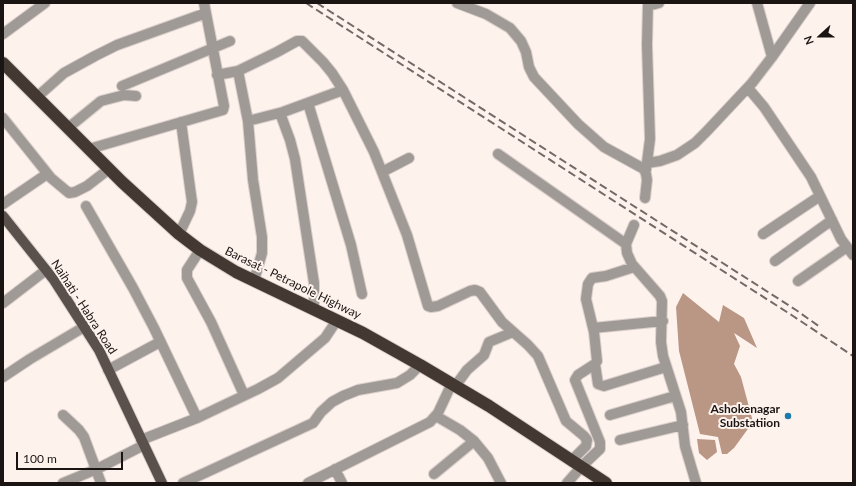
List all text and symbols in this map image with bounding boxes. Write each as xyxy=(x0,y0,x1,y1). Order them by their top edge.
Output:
north arrow xyxy=(800,16,840,56)
text: N xyxy=(801,34,816,47)
street label: Barasat - Petrapole Highway xyxy=(223,244,363,322)
street label: Naihati - Habra Road xyxy=(48,257,120,357)
place label: Ashokenagar Substatiion xyxy=(710,402,780,430)
marker: Ashokenagar Substatiion xyxy=(783,411,793,421)
scale bar xyxy=(18,444,125,470)
text: 100 m xyxy=(23,451,57,466)

